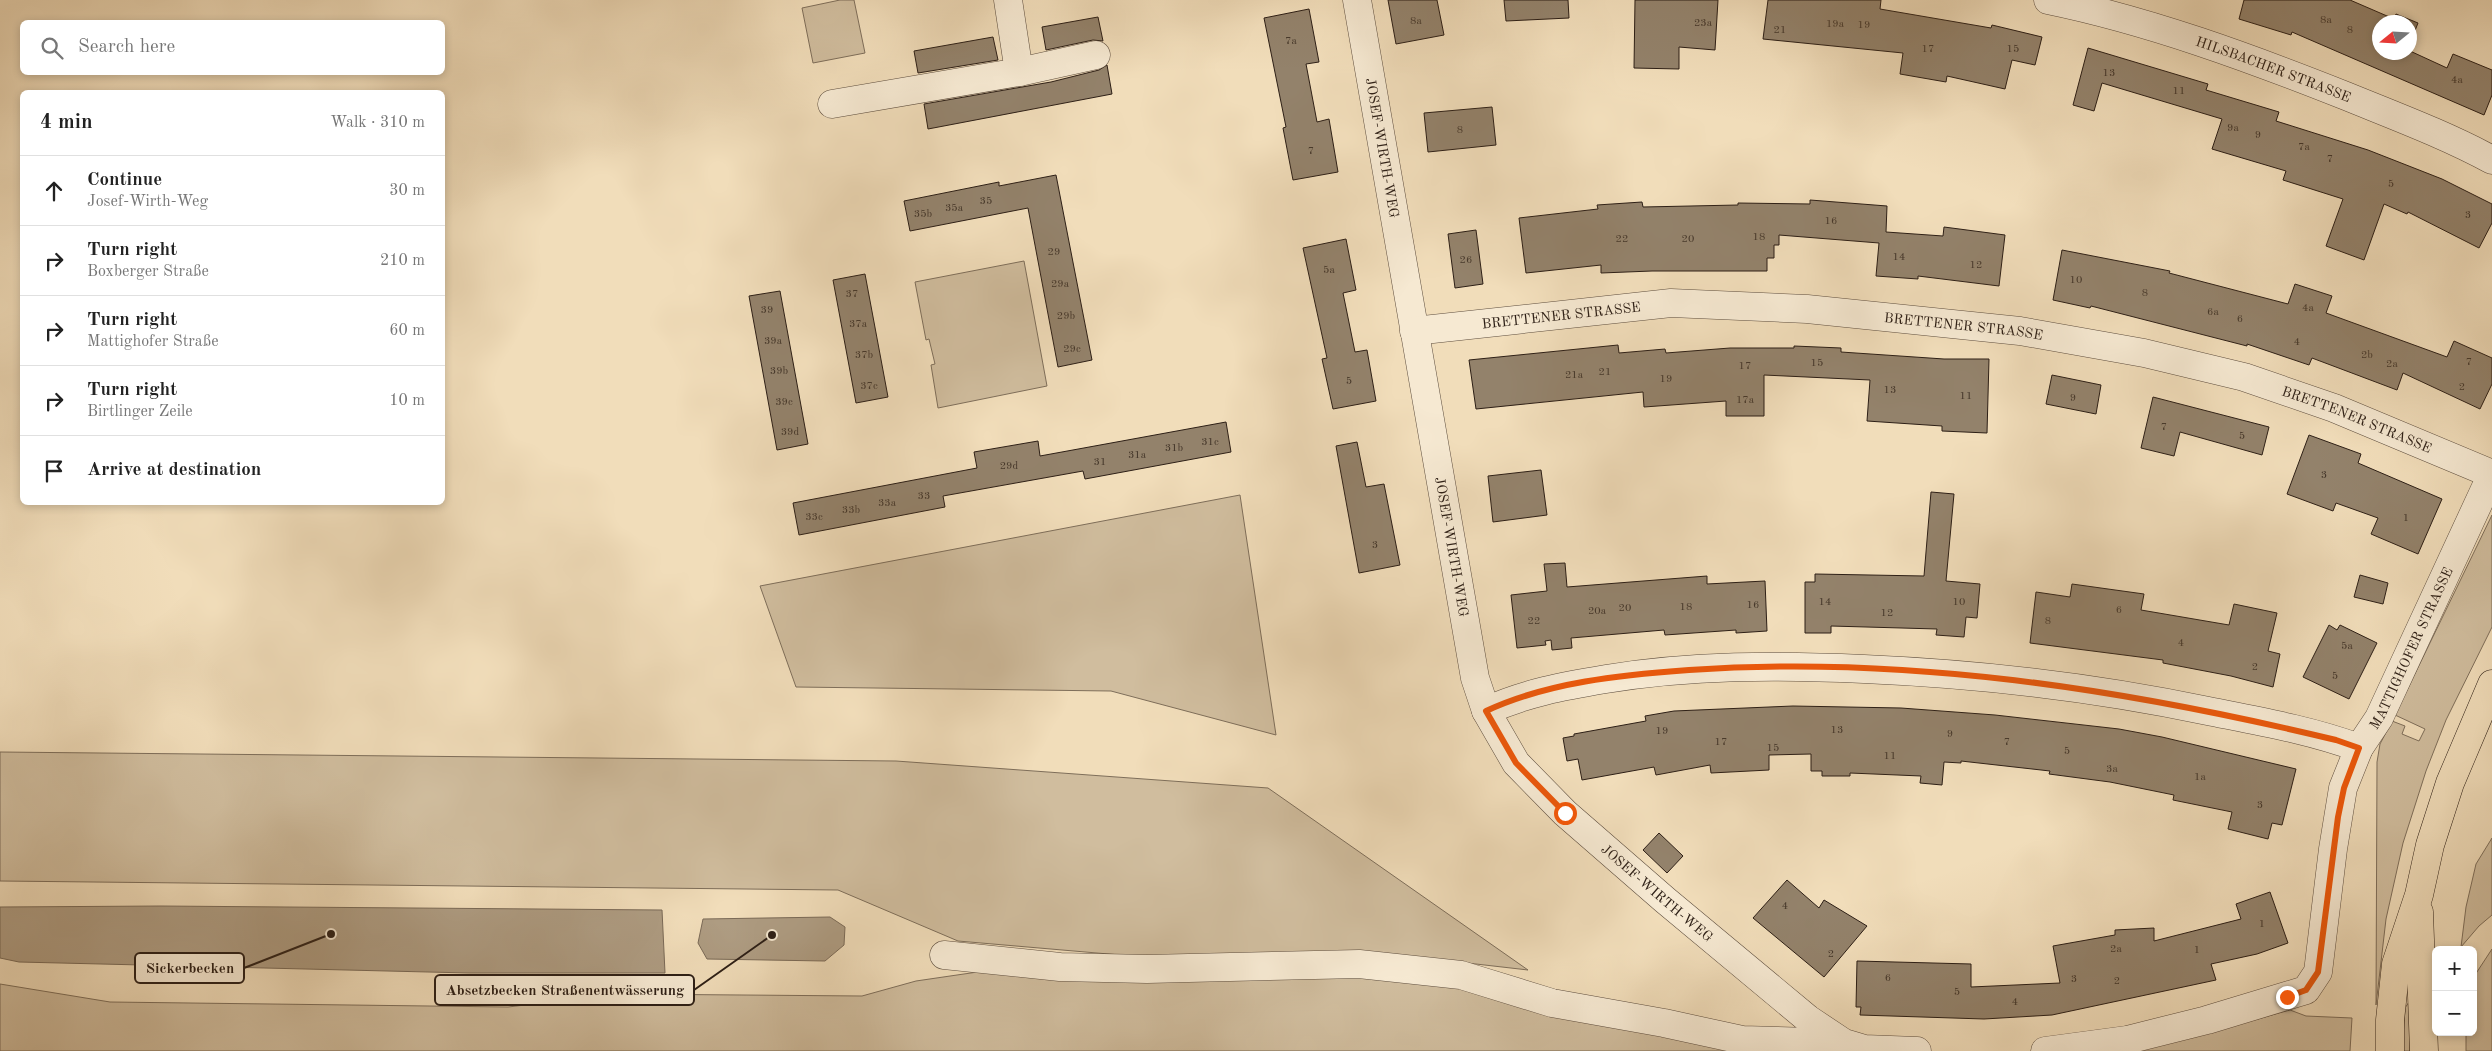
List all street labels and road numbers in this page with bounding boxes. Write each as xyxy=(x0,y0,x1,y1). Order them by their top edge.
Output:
street label: HILSBACHER STRASSE xyxy=(2194,35,2353,105)
street label: JOSEF-WIRTH-WEG xyxy=(1363,77,1401,219)
street label: BRETTENER STRASSE xyxy=(1481,300,1641,332)
street label: BRETTENER STRASSE xyxy=(1883,311,2044,343)
street label: BRETTENER STRASSE xyxy=(2280,385,2433,456)
street label: JOSEF-WIRTH-WEG xyxy=(1432,476,1470,618)
street label: MATTIGHOFER STRASSE xyxy=(2367,565,2456,732)
street label: JOSEF-WIRTH-WEG xyxy=(1598,842,1715,945)

